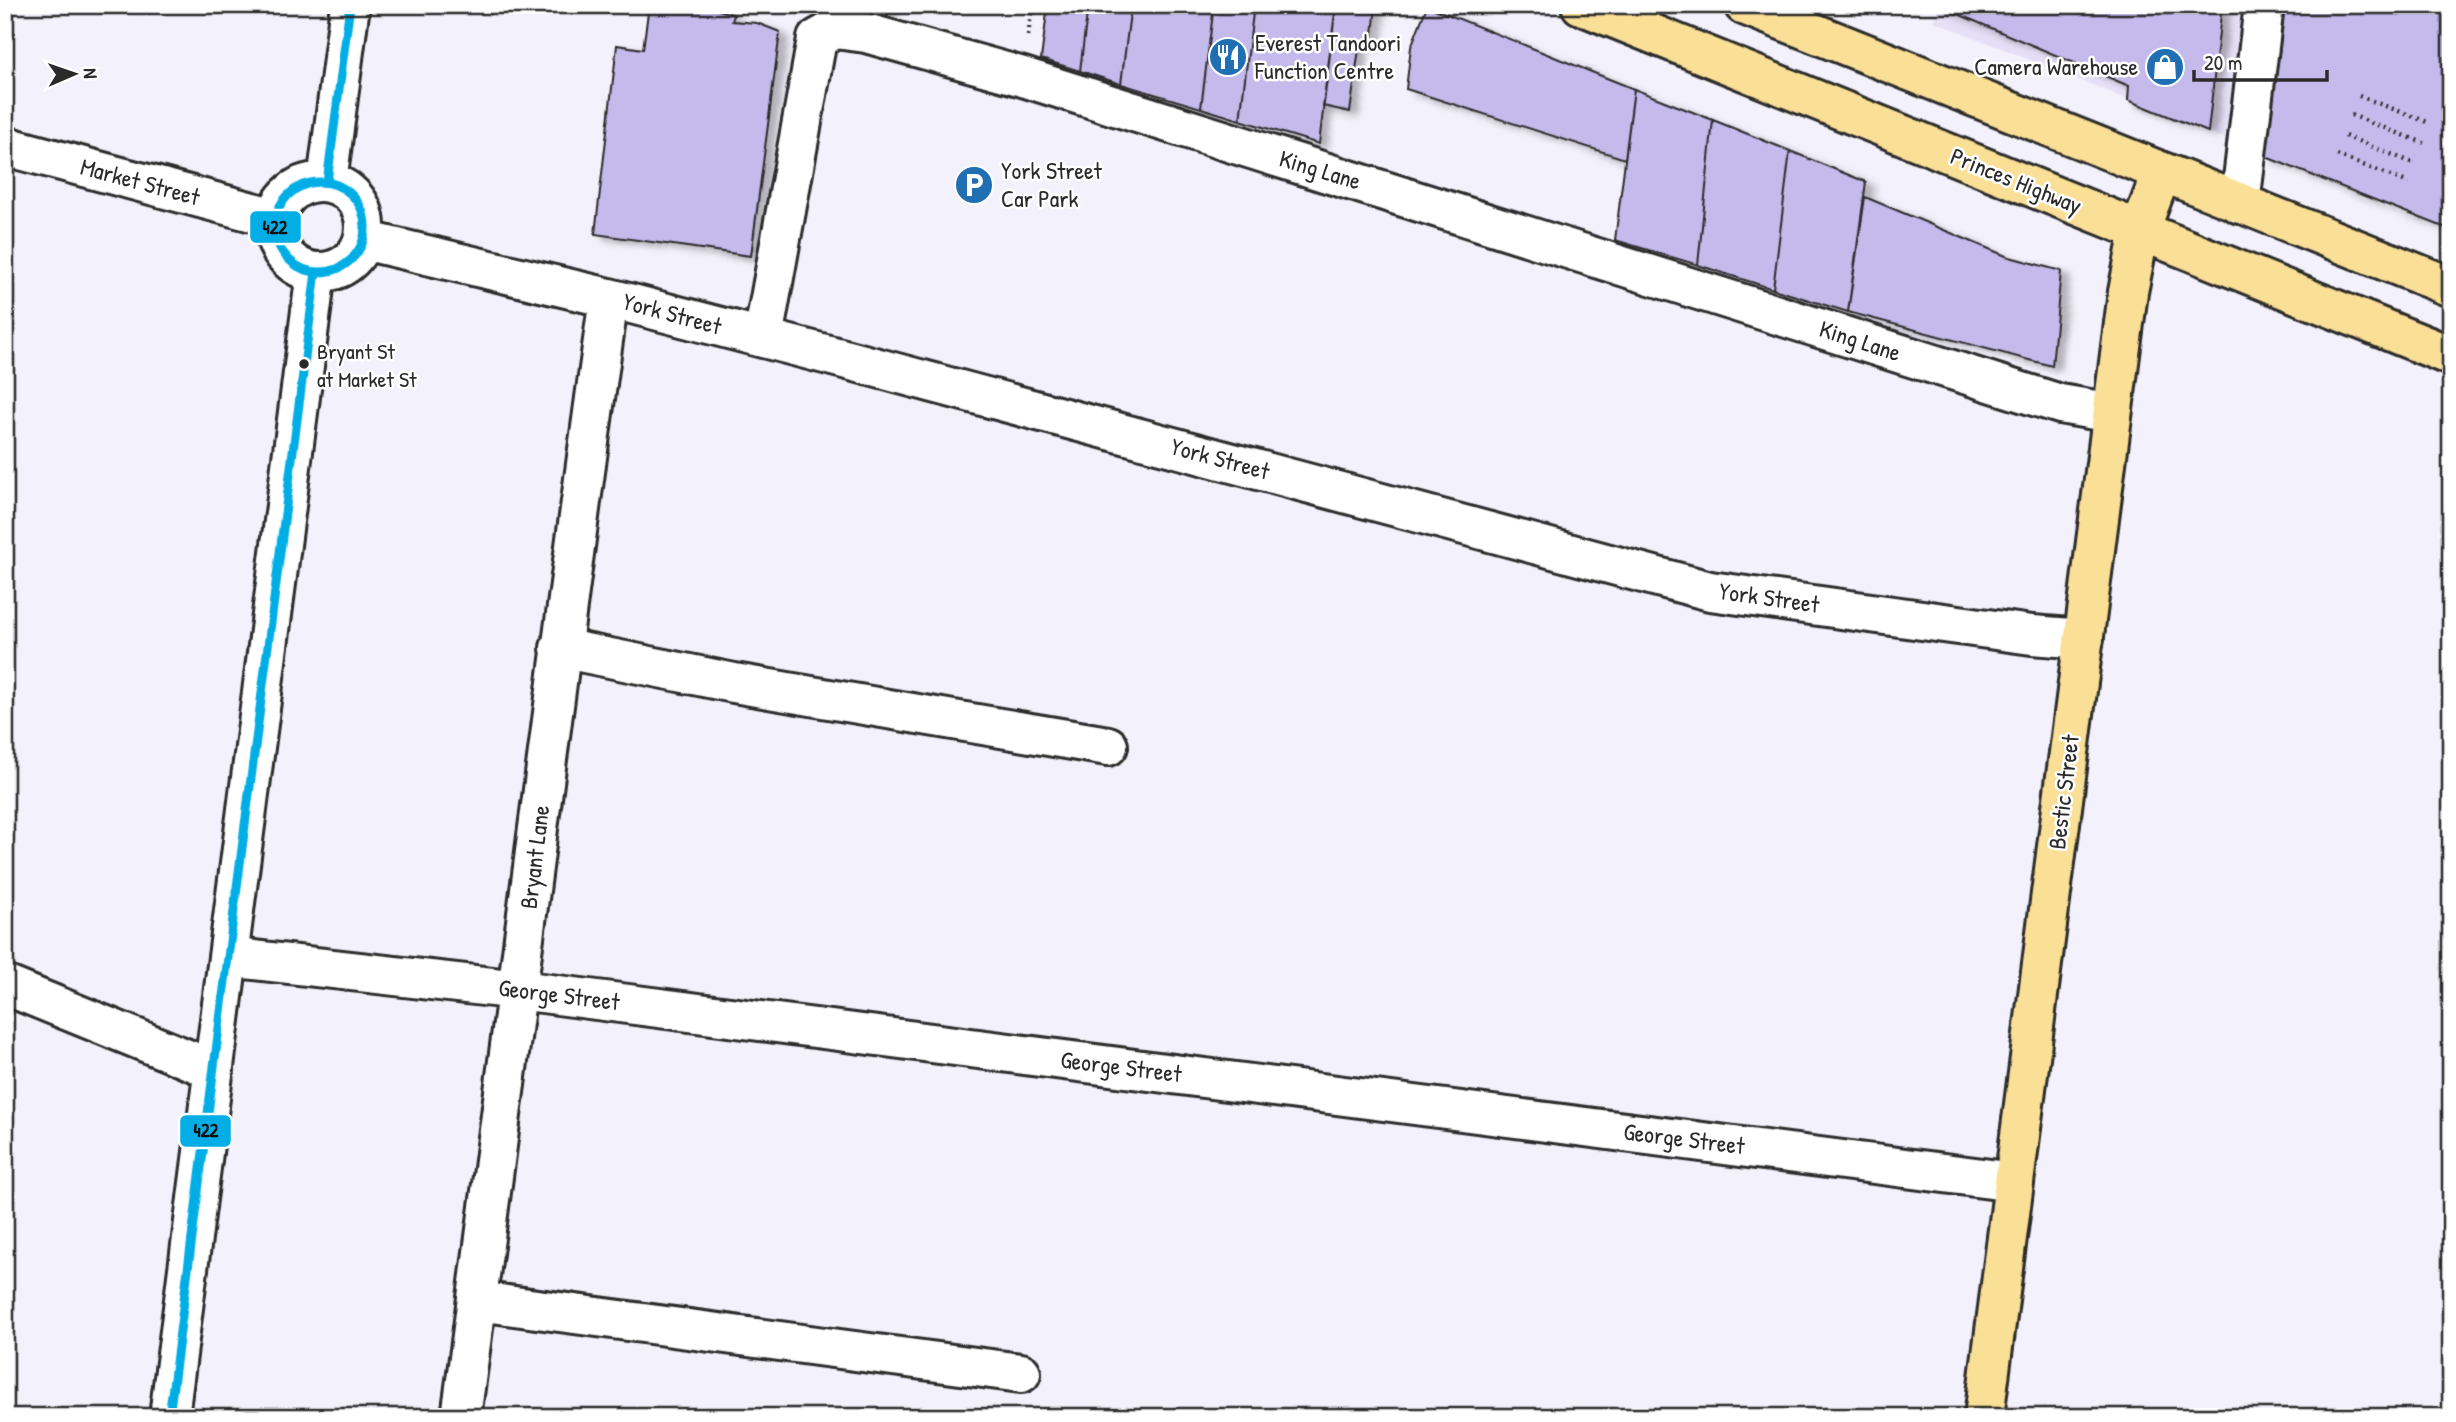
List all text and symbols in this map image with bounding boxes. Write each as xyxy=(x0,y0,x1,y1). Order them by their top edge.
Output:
place label: Everest Tandoori Function Centre xyxy=(1254,26,1401,86)
restaurant icon: Everest Tandoori Function Centre xyxy=(1207,36,1249,78)
north arrow xyxy=(38,38,108,108)
scale bar xyxy=(2194,38,2326,82)
shop icon: Camera Warehouse xyxy=(2144,46,2186,88)
text: 20 m xyxy=(2204,48,2242,77)
place label: Camera Warehouse xyxy=(1974,50,2138,82)
text: N xyxy=(78,68,104,79)
street label: Princes Highway xyxy=(1946,139,2087,221)
street label: King Lane xyxy=(1276,142,1365,197)
street label: Market Street xyxy=(77,150,204,212)
place label: York Street Car Park xyxy=(1001,154,1103,214)
parking icon: York Street Car Park xyxy=(953,164,995,206)
line badge: 422 xyxy=(249,210,302,244)
text: 422 xyxy=(263,214,288,240)
street label: York Street xyxy=(619,285,726,342)
street label: King Lane xyxy=(1816,312,1905,368)
place label: Bryant St at Market St xyxy=(317,336,417,394)
marker: Bryant St at Market St xyxy=(297,357,311,371)
street label: York Street xyxy=(1167,430,1274,487)
street label: York Street xyxy=(1717,574,1822,620)
street label: Bestic Street xyxy=(2040,732,2086,851)
street label: Bryant Lane xyxy=(512,803,556,911)
street label: George Street xyxy=(497,971,622,1017)
street label: George Street xyxy=(1059,1043,1184,1089)
line badge: 422 xyxy=(179,1114,232,1148)
street label: George Street xyxy=(1622,1115,1747,1161)
text: 422 xyxy=(194,1117,219,1143)

